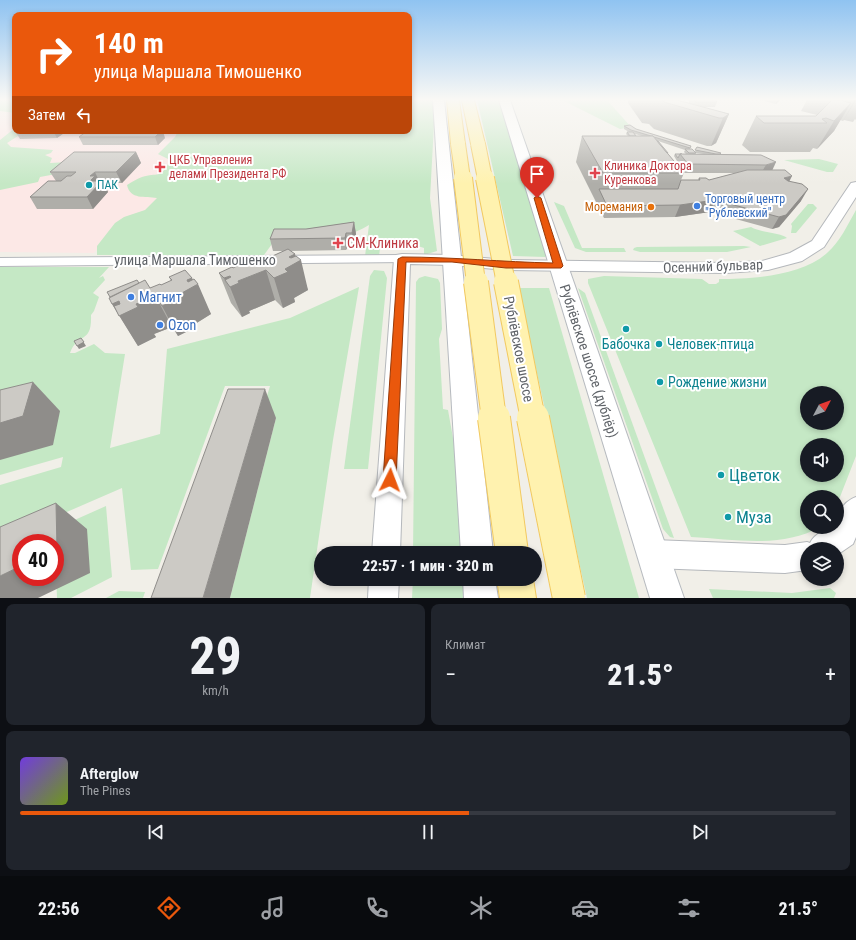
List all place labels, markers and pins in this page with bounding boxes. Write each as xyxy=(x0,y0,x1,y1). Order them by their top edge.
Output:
place label: ЦКБ Управления делами Президента РФ xyxy=(169,153,286,181)
pin xyxy=(520,157,554,198)
place label: Клиника Доктора Куренкова xyxy=(604,159,692,187)
marker: ЦКБ Управления делами Президента РФ xyxy=(154,161,166,173)
marker: Клиника Доктора Куренкова xyxy=(589,167,601,179)
place label: ПАК xyxy=(97,178,118,192)
marker: ПАК xyxy=(84,180,94,190)
place label: Торговый центр "Рублевский" xyxy=(705,192,785,220)
place label: Моремания xyxy=(585,200,643,214)
marker: Торговый центр "Рублевский" xyxy=(692,201,702,211)
marker: Моремания xyxy=(646,202,656,212)
place label: СМ-Клиника xyxy=(347,235,419,251)
marker: СМ-Клиника xyxy=(332,237,344,249)
place label: Магнит xyxy=(139,289,182,305)
marker: Магнит xyxy=(126,292,136,302)
place label: Ozon xyxy=(168,317,196,333)
marker: Ozon xyxy=(155,320,165,330)
marker: Бабочка xyxy=(621,324,631,334)
place label: Бабочка xyxy=(602,336,650,352)
place label: Человек-птица xyxy=(667,336,754,352)
marker: Человек-птица xyxy=(654,339,664,349)
place label: Рождение жизни xyxy=(668,374,767,390)
marker: Рождение жизни xyxy=(655,377,665,387)
place label: Цветок xyxy=(729,465,780,485)
marker: Цветок xyxy=(716,470,726,480)
place label: Муза xyxy=(736,507,772,527)
marker: Муза xyxy=(723,512,733,522)

